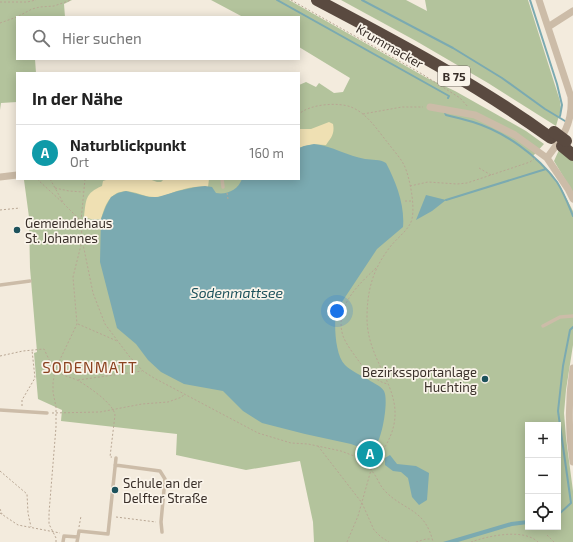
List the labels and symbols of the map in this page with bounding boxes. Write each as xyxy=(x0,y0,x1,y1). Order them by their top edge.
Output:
street label: Krummacker xyxy=(353,20,427,72)
road number: B 75 xyxy=(438,66,470,86)
place label: Gemeindehaus St. Johannes xyxy=(25,215,112,246)
marker: Gemeindehaus St. Johannes xyxy=(12,225,22,235)
water label: Sodenmattsee xyxy=(191,284,284,301)
your location xyxy=(327,301,347,321)
district label: SODENMATT xyxy=(42,358,138,376)
place label: Bezirkssportanlage Huchting xyxy=(362,364,477,395)
marker: Bezirkssportanlage Huchting xyxy=(480,374,490,384)
pin: A xyxy=(357,439,383,469)
place label: Schule an der Delfter Straße xyxy=(123,475,207,506)
marker: Schule an der Delfter Straße xyxy=(110,485,120,495)

